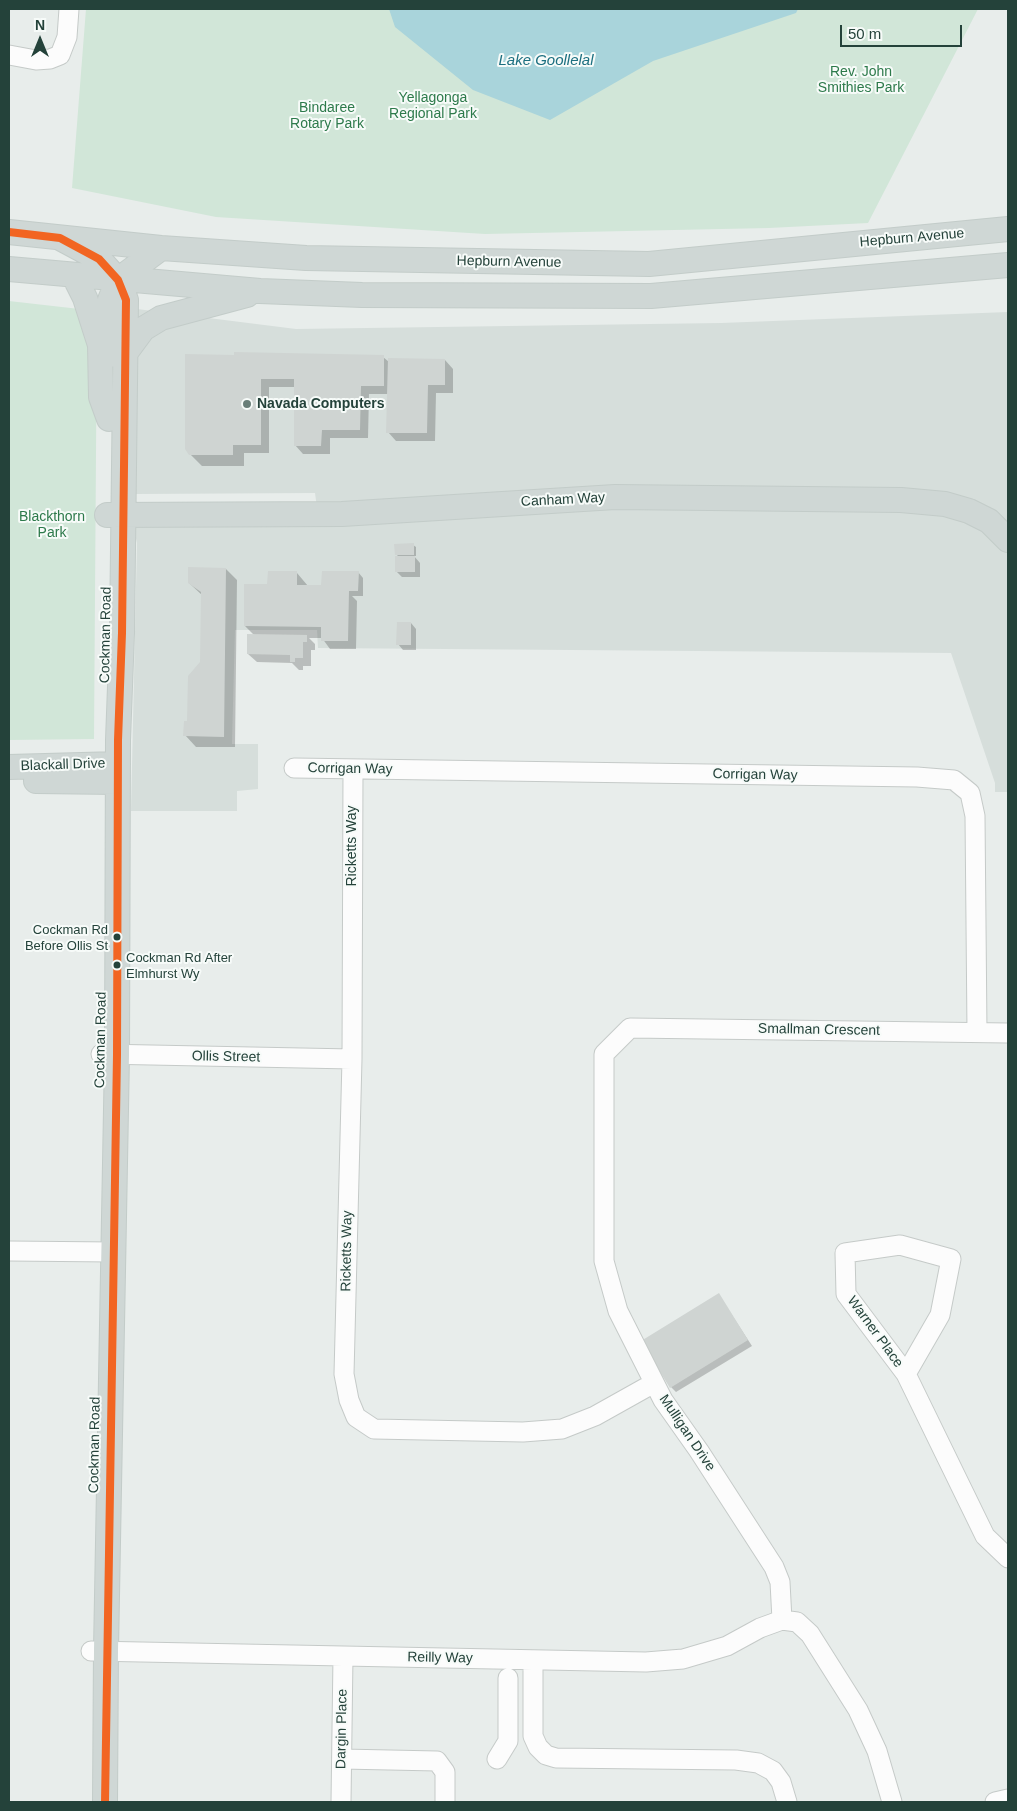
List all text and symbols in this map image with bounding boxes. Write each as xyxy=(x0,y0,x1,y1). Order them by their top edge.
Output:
north arrow xyxy=(15,15,65,65)
scale bar xyxy=(842,15,964,47)
text: N xyxy=(35,17,45,33)
text: 50 m xyxy=(848,25,881,42)
water label: Lake Goollelal xyxy=(498,52,594,70)
park label: Rev. John Smithies Park xyxy=(818,64,904,96)
park label: Yellagonga Regional Park xyxy=(389,90,477,122)
park label: Bindaree Rotary Park xyxy=(290,100,364,132)
street label: Hepburn Avenue xyxy=(859,225,965,251)
street label: Hepburn Avenue xyxy=(456,253,562,271)
place label: Navada Computers xyxy=(257,396,385,412)
marker: Navada Computers xyxy=(241,398,253,410)
street label: Canham Way xyxy=(520,489,606,511)
park label: Blackthorn Park xyxy=(19,509,85,542)
street label: Cockman Road xyxy=(97,587,115,683)
street label: Blackall Drive xyxy=(20,755,106,775)
street label: Corrigan Way xyxy=(307,760,393,778)
street label: Corrigan Way xyxy=(712,766,798,784)
street label: Ricketts Way xyxy=(344,805,360,887)
place label: Cockman Rd Before Ollis St xyxy=(25,922,108,953)
marker: Cockman Rd Before Ollis St xyxy=(112,932,122,942)
place label: Cockman Rd After Elmhurst Wy xyxy=(126,950,232,981)
marker: Cockman Rd After Elmhurst Wy xyxy=(112,960,122,970)
street label: Cockman Road xyxy=(92,992,110,1088)
street label: Smallman Crescent xyxy=(758,1021,880,1039)
street label: Ollis Street xyxy=(192,1048,260,1066)
street label: Ricketts Way xyxy=(338,1210,356,1292)
street label: Warner Place xyxy=(843,1293,907,1371)
street label: Mulligan Drive xyxy=(655,1392,719,1474)
street label: Cockman Road xyxy=(86,1397,104,1493)
street label: Reilly Way xyxy=(407,1649,473,1667)
street label: Dargin Place xyxy=(333,1689,351,1769)

